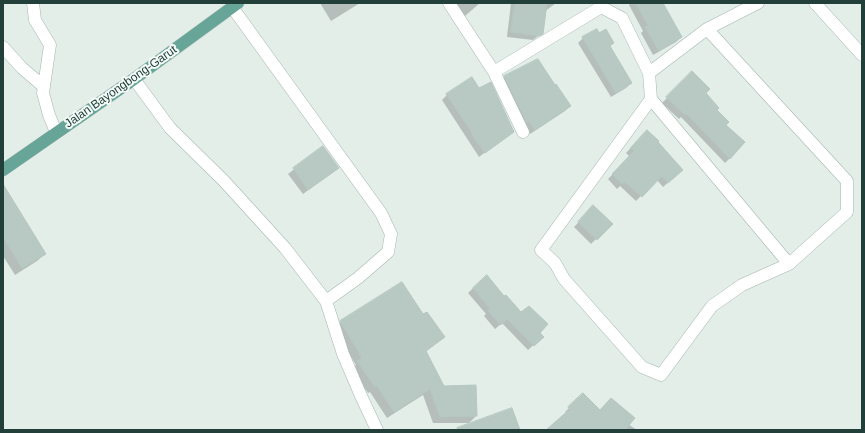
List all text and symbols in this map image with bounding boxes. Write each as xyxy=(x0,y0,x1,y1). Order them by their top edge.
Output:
street label: Jalan Bayongbong-Garut xyxy=(62,43,180,131)

